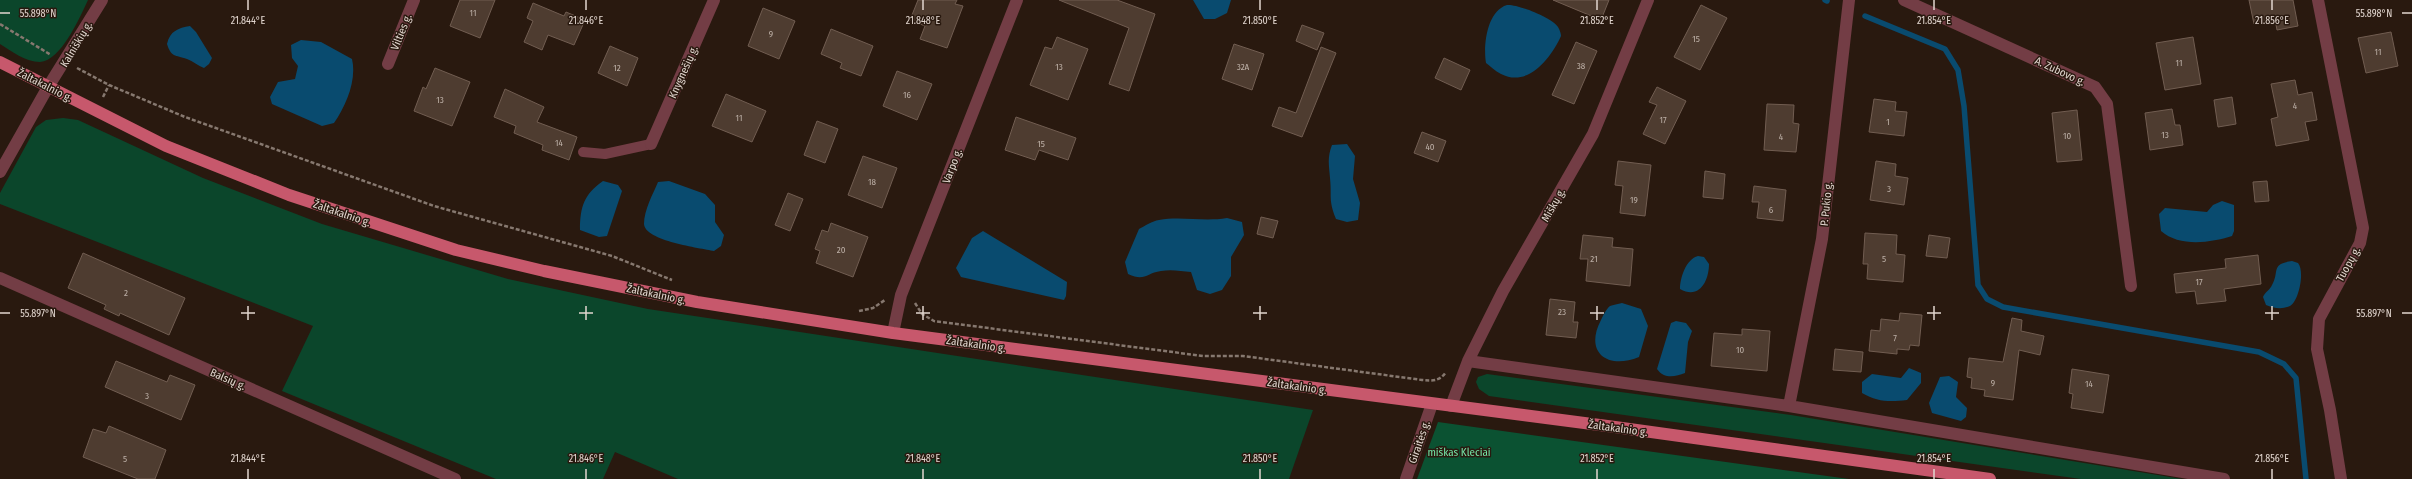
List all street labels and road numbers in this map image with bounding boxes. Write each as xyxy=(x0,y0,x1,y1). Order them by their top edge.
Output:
street label: Vilties g. xyxy=(388,12,415,52)
street label: Kalniškių g. xyxy=(58,19,95,69)
street label: Knygnešių g. xyxy=(666,44,701,100)
street label: A. Zubovo g. xyxy=(2033,54,2087,89)
street label: Žaltakalnio g. xyxy=(15,65,75,105)
street label: Varpo g. xyxy=(940,147,965,185)
street label: P. Pukio g. xyxy=(1818,181,1835,227)
street label: Miškų g. xyxy=(1539,186,1568,224)
street label: Žaltakalnio g. xyxy=(311,197,373,229)
street label: Tuopų g. xyxy=(2334,245,2363,284)
street label: Žaltakalnio g. xyxy=(625,281,687,307)
street label: Žaltakalnio g. xyxy=(945,333,1007,355)
street label: Balsių g. xyxy=(208,366,248,393)
street label: Žaltakalnio g. xyxy=(1266,375,1328,397)
street label: Žaltakalnio g. xyxy=(1587,417,1649,439)
street label: Giraitės g. xyxy=(1406,419,1433,465)

